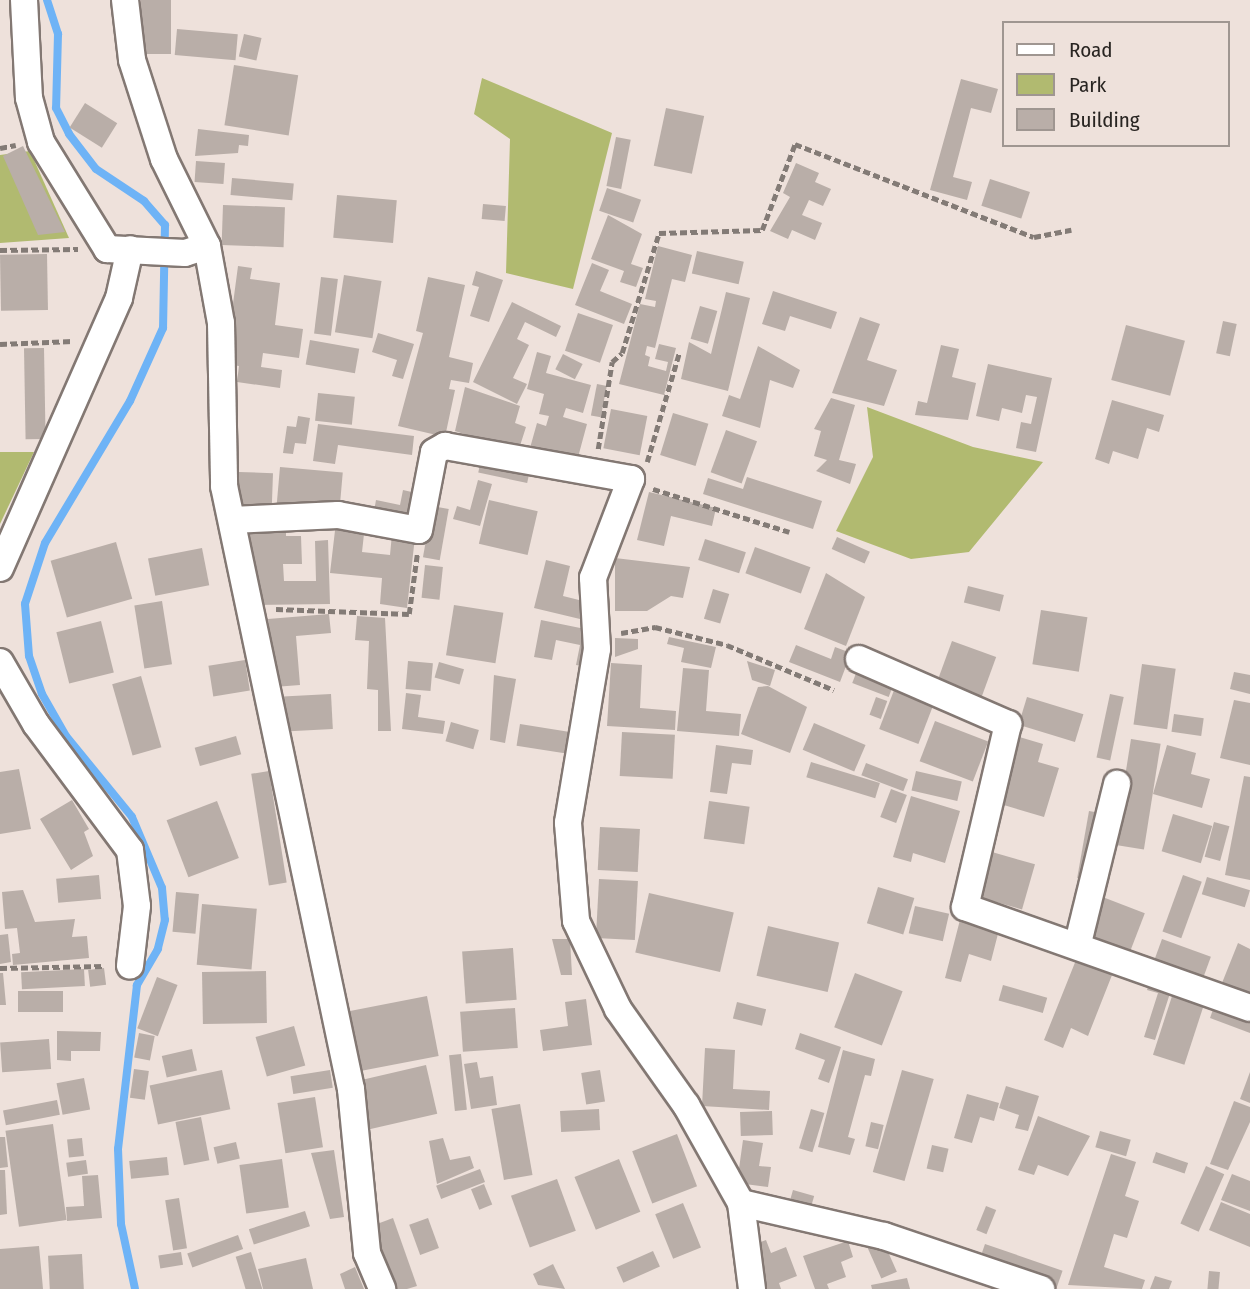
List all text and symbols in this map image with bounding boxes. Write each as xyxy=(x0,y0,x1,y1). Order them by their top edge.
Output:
legend xyxy=(1002,21,1229,147)
text: Road xyxy=(1069,37,1113,63)
text: Park xyxy=(1069,72,1106,98)
text: Building xyxy=(1069,107,1140,133)

